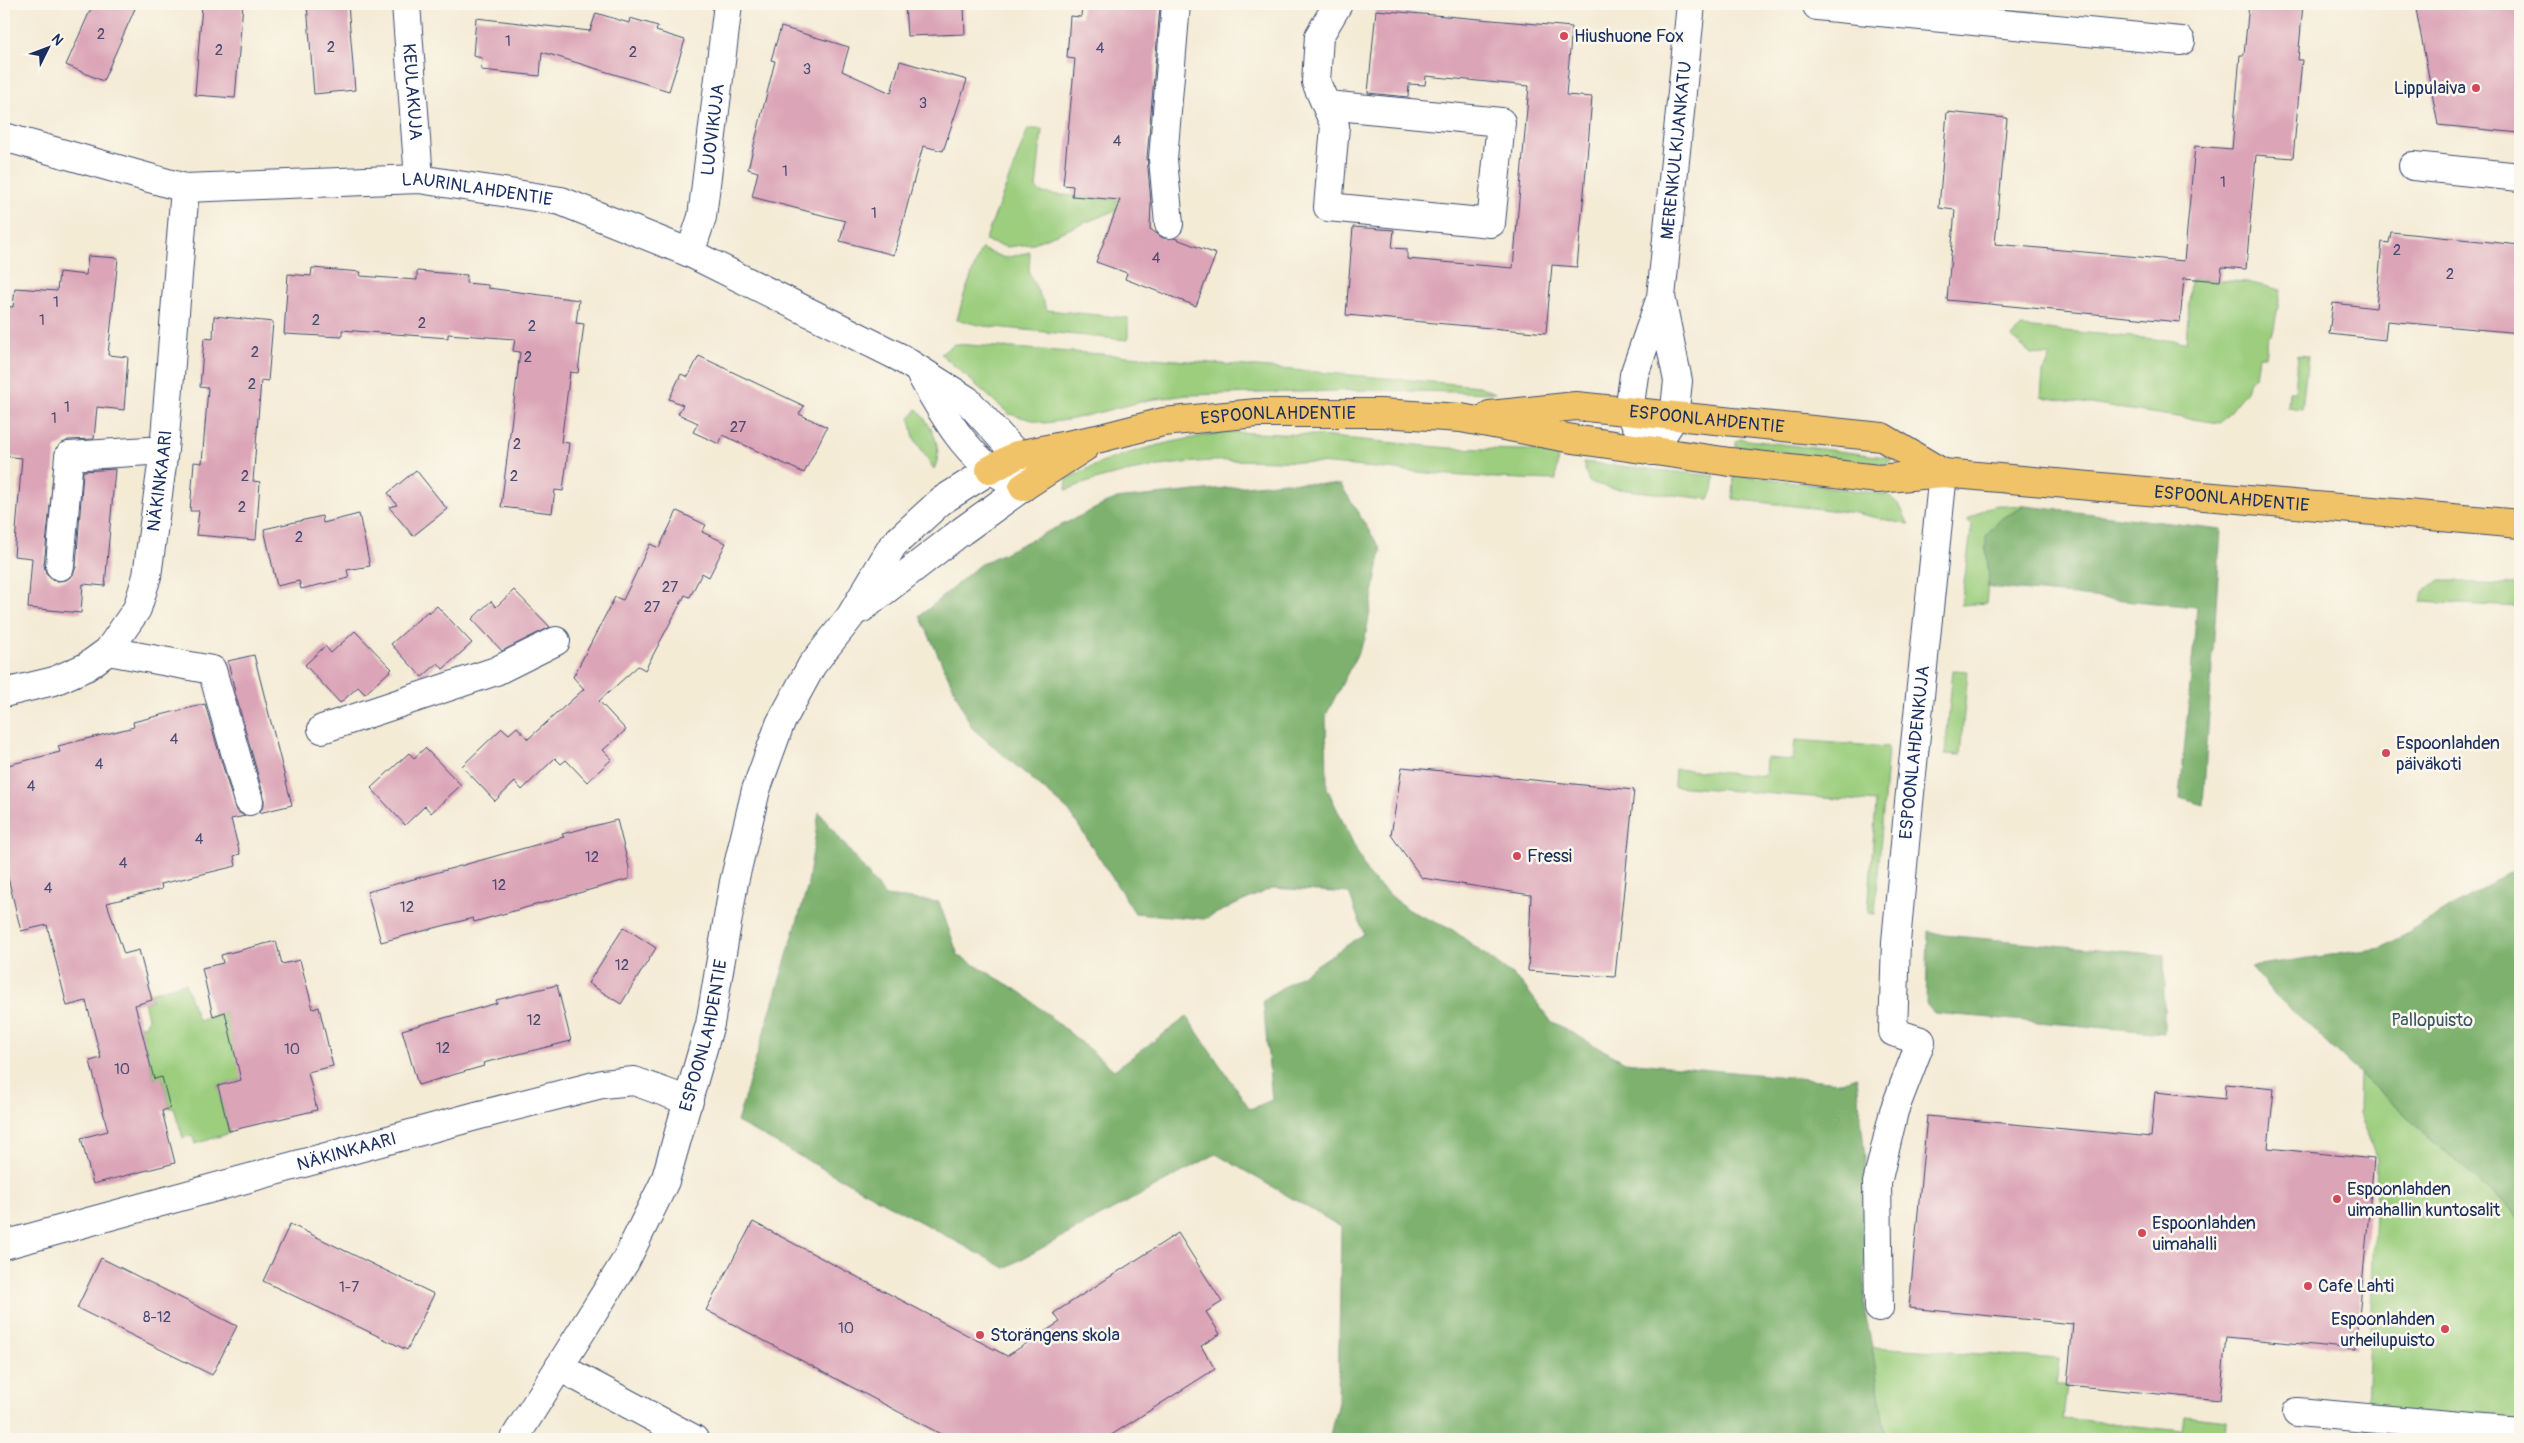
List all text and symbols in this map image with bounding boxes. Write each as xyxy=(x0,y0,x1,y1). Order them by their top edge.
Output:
north arrow xyxy=(22,22,72,72)
house number: 2 xyxy=(97,25,105,44)
place label: Hiushuone Fox xyxy=(1574,25,1684,48)
text: N xyxy=(48,30,67,49)
marker: Hiushuone Fox xyxy=(1558,30,1570,42)
house number: 1 xyxy=(505,32,511,51)
house number: 2 xyxy=(327,38,335,57)
house number: 4 xyxy=(1096,39,1105,58)
house number: 2 xyxy=(215,41,223,60)
street label: KEULAKUJA xyxy=(397,42,428,141)
house number: 2 xyxy=(629,43,637,62)
house number: 3 xyxy=(803,60,811,79)
street label: MERENKULKIJANKATU xyxy=(1655,60,1697,241)
place label: Lippulaiva xyxy=(2394,77,2466,100)
street label: LUOVIKUJA xyxy=(696,82,730,177)
marker: Lippulaiva xyxy=(2470,82,2482,94)
house number: 3 xyxy=(919,94,927,113)
house number: 4 xyxy=(1113,132,1122,151)
house number: 1 xyxy=(782,162,788,181)
street label: LAURINLAHDENTIE xyxy=(401,167,554,211)
house number: 1 xyxy=(2220,173,2226,192)
house number: 1 xyxy=(871,204,877,223)
house number: 2 xyxy=(2393,241,2401,260)
house number: 4 xyxy=(1152,249,1161,268)
house number: 2 xyxy=(2446,265,2454,284)
house number: 1 xyxy=(53,293,59,312)
house number: 1 xyxy=(39,311,45,330)
house number: 2 xyxy=(312,311,320,330)
house number: 2 xyxy=(418,314,426,333)
house number: 2 xyxy=(528,317,536,336)
house number: 2 xyxy=(251,343,259,362)
house number: 2 xyxy=(524,348,532,367)
house number: 2 xyxy=(248,375,256,394)
house number: 1 xyxy=(64,398,70,417)
street label: ESPOONLAHDENTIE xyxy=(1628,400,1786,439)
street label: ESPOONLAHDENTIE xyxy=(1199,402,1356,430)
house number: 1 xyxy=(51,409,57,428)
house number: 27 xyxy=(730,418,746,437)
street label: NÄKINKAARI xyxy=(142,429,177,533)
house number: 2 xyxy=(513,435,521,454)
house number: 2 xyxy=(241,467,249,486)
house number: 2 xyxy=(510,467,518,486)
street label: ESPOONLAHDENTIE xyxy=(2153,480,2310,517)
house number: 2 xyxy=(238,498,246,517)
house number: 2 xyxy=(295,528,303,547)
house number: 27 xyxy=(662,578,678,597)
house number: 27 xyxy=(644,598,660,617)
street label: ESPOONLAHDENKUJA xyxy=(1894,664,1935,840)
house number: 4 xyxy=(170,730,179,749)
place label: Espoonlahden päiväkoti xyxy=(2396,732,2500,776)
marker: Espoonlahden päiväkoti xyxy=(2380,747,2392,759)
house number: 4 xyxy=(95,755,104,774)
house number: 4 xyxy=(27,777,36,796)
house number: 4 xyxy=(195,830,204,849)
place label: Fressi xyxy=(1527,845,1572,868)
house number: 12 xyxy=(585,848,599,867)
marker: Fressi xyxy=(1511,850,1523,862)
house number: 4 xyxy=(119,854,128,873)
house number: 12 xyxy=(492,876,506,895)
house number: 4 xyxy=(44,879,53,898)
house number: 12 xyxy=(400,898,414,917)
house number: 12 xyxy=(615,956,629,975)
street label: ESPOONLAHDENTIE xyxy=(674,958,732,1114)
park label: Pallopuisto xyxy=(2391,1009,2473,1032)
house number: 12 xyxy=(527,1011,541,1030)
house number: 12 xyxy=(436,1039,450,1058)
house number: 10 xyxy=(284,1040,300,1059)
house number: 10 xyxy=(114,1060,130,1079)
street label: NÄKINKAARI xyxy=(294,1127,399,1176)
place label: Espoonlahden uimahallin kuntosalit xyxy=(2347,1178,2501,1222)
marker: Espoonlahden uimahallin kuntosalit xyxy=(2331,1193,2343,1205)
place label: Espoonlahden uimahalli xyxy=(2152,1212,2256,1256)
marker: Espoonlahden uimahalli xyxy=(2136,1227,2148,1239)
place label: Cafe Lahti xyxy=(2318,1275,2394,1298)
house number: 1-7 xyxy=(339,1278,359,1297)
marker: Cafe Lahti xyxy=(2302,1280,2314,1292)
house number: 8-12 xyxy=(143,1308,171,1327)
place label: Espoonlahden urheilupuisto xyxy=(2331,1308,2435,1352)
house number: 10 xyxy=(838,1319,854,1338)
marker: Espoonlahden urheilupuisto xyxy=(2439,1323,2451,1335)
place label: Storängens skola xyxy=(990,1324,1120,1347)
marker: Storängens skola xyxy=(974,1329,986,1341)

